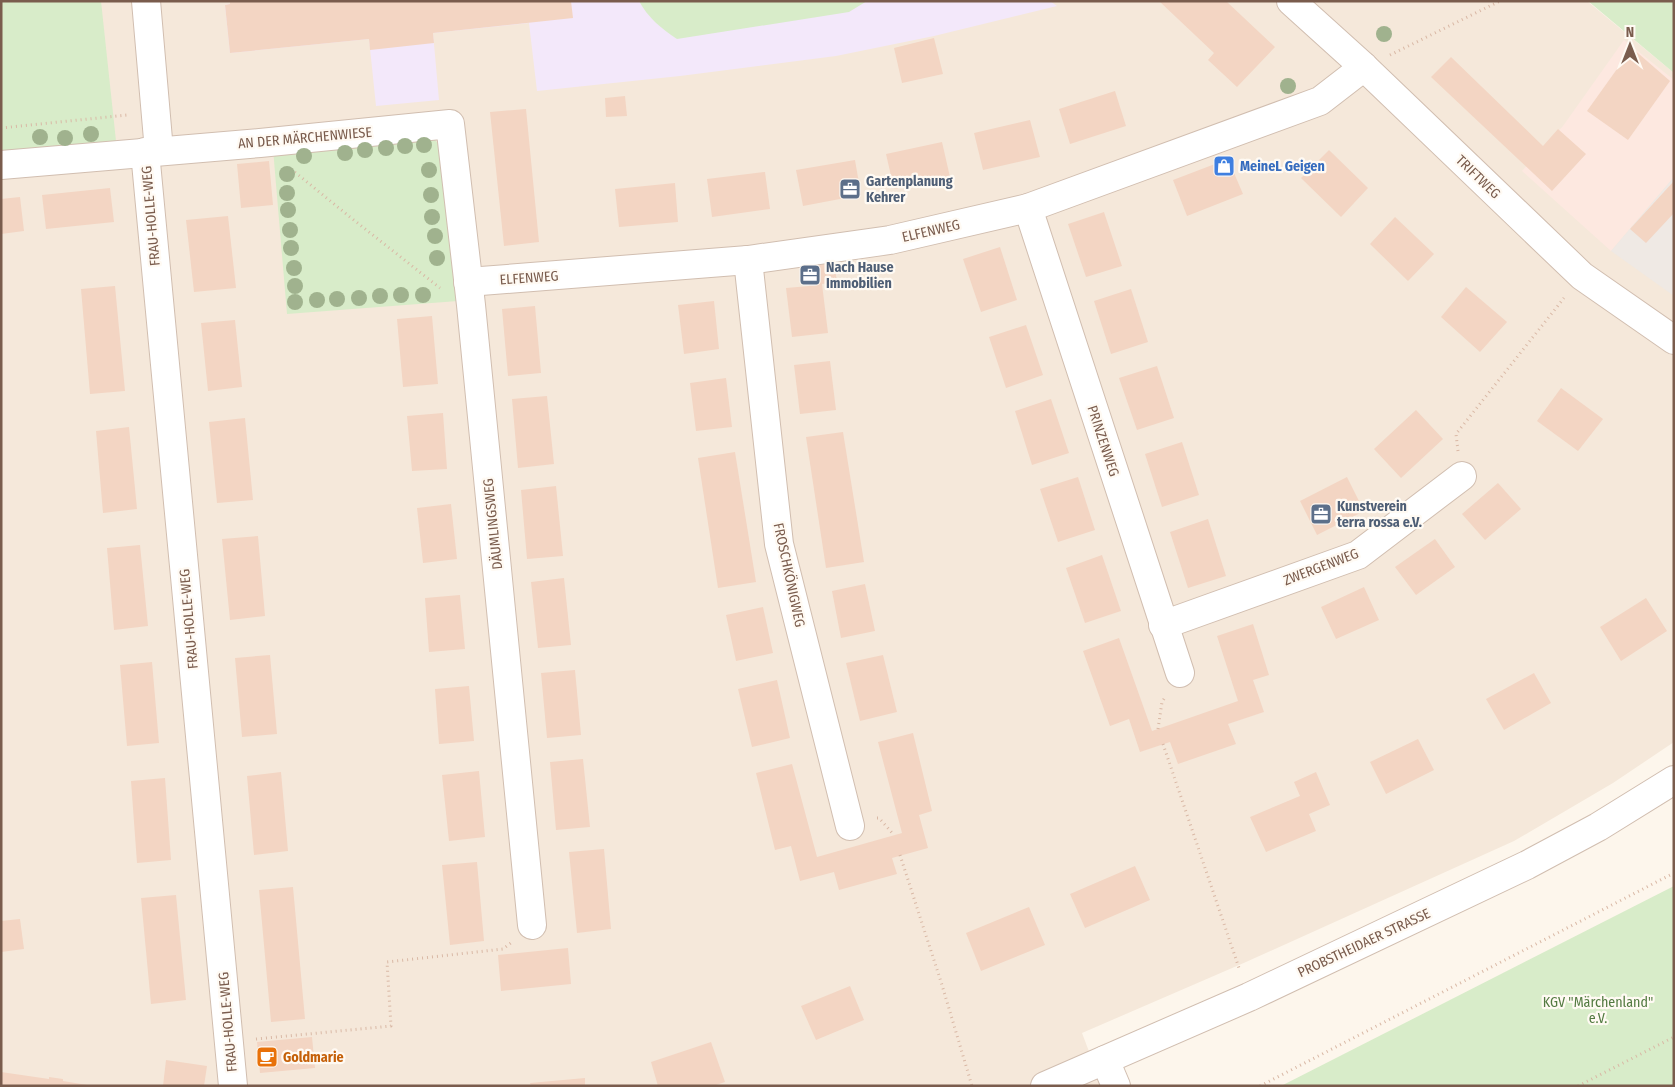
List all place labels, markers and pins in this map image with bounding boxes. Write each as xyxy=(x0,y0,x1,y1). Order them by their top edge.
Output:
shop icon: MeineL Geigen xyxy=(1212,154,1236,178)
place label: MeineL Geigen xyxy=(1240,158,1325,175)
place label: Gartenplanung Kehrer xyxy=(866,173,953,206)
office icon: Gartenplanung Kehrer xyxy=(838,177,862,201)
place label: Nach Hause Immobilien xyxy=(826,259,894,292)
office icon: Nach Hause Immobilien xyxy=(798,263,822,287)
place label: Kunstverein terra rossa e.V. xyxy=(1337,498,1422,531)
office icon: Kunstverein terra rossa e.V. xyxy=(1309,502,1333,526)
cafe icon: Goldmarie xyxy=(255,1045,279,1069)
place label: Goldmarie xyxy=(283,1049,344,1066)

